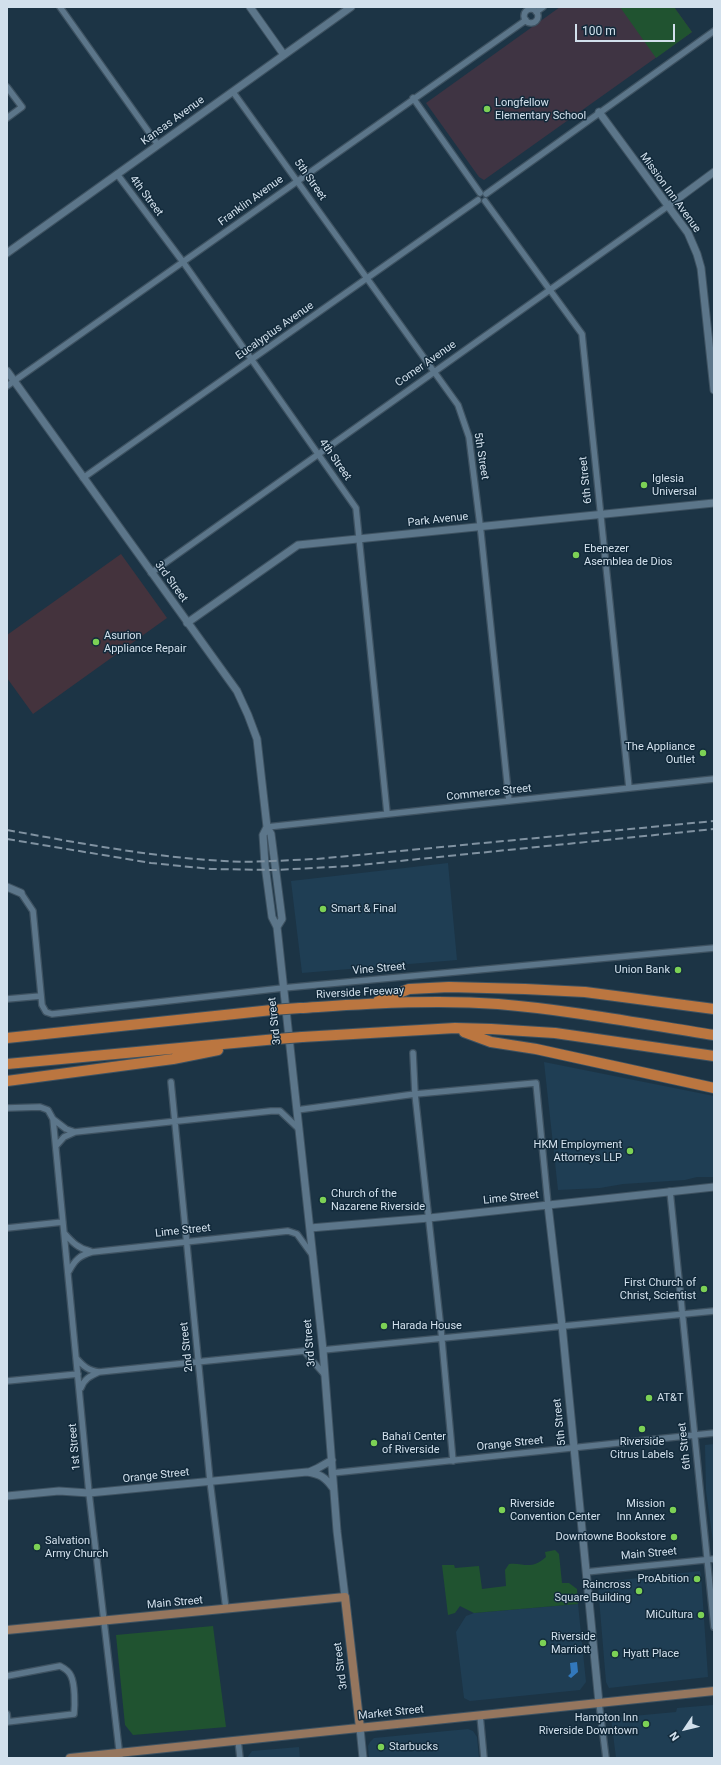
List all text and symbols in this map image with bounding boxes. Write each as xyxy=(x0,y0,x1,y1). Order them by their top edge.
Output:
scale bar xyxy=(577,16,677,42)
text: 100 m xyxy=(582,24,616,38)
street label: Kansas Avenue xyxy=(139,94,207,148)
place label: Longfellow Elementary School xyxy=(495,96,586,122)
marker: Longfellow Elementary School xyxy=(482,104,492,114)
street label: Mission Inn Avenue xyxy=(637,151,703,235)
street label: 5th Street xyxy=(291,157,329,203)
street label: 4th Street xyxy=(126,173,166,219)
street label: Franklin Avenue xyxy=(216,173,286,229)
street label: Eucalyptus Avenue xyxy=(234,299,316,363)
street label: Comer Avenue xyxy=(393,338,459,390)
street label: 5th Street xyxy=(471,431,491,481)
street label: 4th Street xyxy=(316,437,354,483)
street label: 6th Street xyxy=(577,456,595,504)
place label: Iglesia Universal xyxy=(652,472,697,498)
marker: Iglesia Universal xyxy=(639,480,649,490)
street label: Park Avenue xyxy=(407,510,469,530)
place label: Ebenezer Asemblea de Dios xyxy=(584,542,672,568)
marker: Ebenezer Asemblea de Dios xyxy=(571,550,581,560)
street label: 3rd Street xyxy=(152,559,190,605)
place label: Asurion Appliance Repair xyxy=(104,629,186,655)
marker: Asurion Appliance Repair xyxy=(91,637,101,647)
place label: The Appliance Outlet xyxy=(625,740,695,766)
marker: The Appliance Outlet xyxy=(698,748,708,758)
street label: Commerce Street xyxy=(446,782,532,804)
place label: Smart & Final xyxy=(331,902,397,916)
marker: Smart & Final xyxy=(318,904,328,914)
street label: Vine Street xyxy=(352,960,406,978)
place label: Union Bank xyxy=(615,963,670,977)
marker: Union Bank xyxy=(673,965,683,975)
street label: Riverside Freeway xyxy=(316,984,404,1002)
street label: 3rd Street xyxy=(266,997,284,1045)
place label: HKM Employment Attorneys LLP xyxy=(534,1138,622,1164)
marker: HKM Employment Attorneys LLP xyxy=(625,1146,635,1156)
place label: Church of the Nazarene Riverside xyxy=(331,1187,425,1213)
street label: Lime Street xyxy=(483,1189,539,1207)
marker: Church of the Nazarene Riverside xyxy=(318,1195,328,1205)
street label: Lime Street xyxy=(155,1222,211,1240)
place label: First Church of Christ, Scientist xyxy=(620,1276,696,1302)
marker: First Church of Christ, Scientist xyxy=(699,1284,709,1294)
street label: 3rd Street xyxy=(301,1319,319,1367)
place label: Harada House xyxy=(392,1319,462,1333)
street label: 2nd Street xyxy=(178,1321,196,1373)
marker: Harada House xyxy=(379,1321,389,1331)
place label: AT&T xyxy=(657,1391,683,1405)
marker: AT&T xyxy=(644,1393,654,1403)
street label: 5th Street xyxy=(551,1398,569,1446)
street label: 6th Street xyxy=(676,1422,694,1470)
street label: 1st Street xyxy=(66,1423,84,1471)
marker: Riverside Citrus Labels xyxy=(637,1424,647,1434)
place label: Baha'i Center of Riverside xyxy=(382,1430,446,1456)
street label: Orange Street xyxy=(476,1434,544,1454)
place label: Riverside Citrus Labels xyxy=(610,1435,674,1461)
marker: Baha'i Center of Riverside xyxy=(369,1438,379,1448)
street label: Orange Street xyxy=(122,1466,190,1486)
place label: Riverside Convention Center xyxy=(510,1497,600,1523)
place label: Mission Inn Annex xyxy=(617,1497,665,1523)
marker: Riverside Convention Center xyxy=(497,1505,507,1515)
marker: Mission Inn Annex xyxy=(668,1505,678,1515)
place label: Downtowne Bookstore xyxy=(556,1530,666,1544)
marker: Downtowne Bookstore xyxy=(669,1532,679,1542)
place label: Salvation Army Church xyxy=(45,1534,108,1560)
marker: Salvation Army Church xyxy=(32,1542,42,1552)
street label: Main Street xyxy=(620,1545,678,1563)
place label: ProAbition xyxy=(638,1572,689,1586)
marker: ProAbition xyxy=(692,1574,702,1584)
place label: Raincross Square Building xyxy=(555,1578,631,1604)
marker: Raincross Square Building xyxy=(634,1586,644,1596)
street label: Main Street xyxy=(146,1594,204,1612)
place label: MiCultura xyxy=(646,1608,693,1622)
marker: MiCultura xyxy=(696,1610,706,1620)
place label: Riverside Marriott xyxy=(551,1630,596,1656)
marker: Riverside Marriott xyxy=(538,1638,548,1648)
street label: 3rd Street xyxy=(332,1641,350,1691)
place label: Hyatt Place xyxy=(623,1647,679,1661)
marker: Hyatt Place xyxy=(610,1649,620,1659)
street label: Market Street xyxy=(358,1703,424,1723)
north arrow xyxy=(665,1709,705,1749)
place label: Hampton Inn Riverside Downtown xyxy=(539,1711,638,1737)
marker: Hampton Inn Riverside Downtown xyxy=(641,1719,651,1729)
text: N xyxy=(667,1729,682,1743)
place label: Starbucks xyxy=(389,1740,438,1754)
marker: Starbucks xyxy=(376,1742,386,1752)

